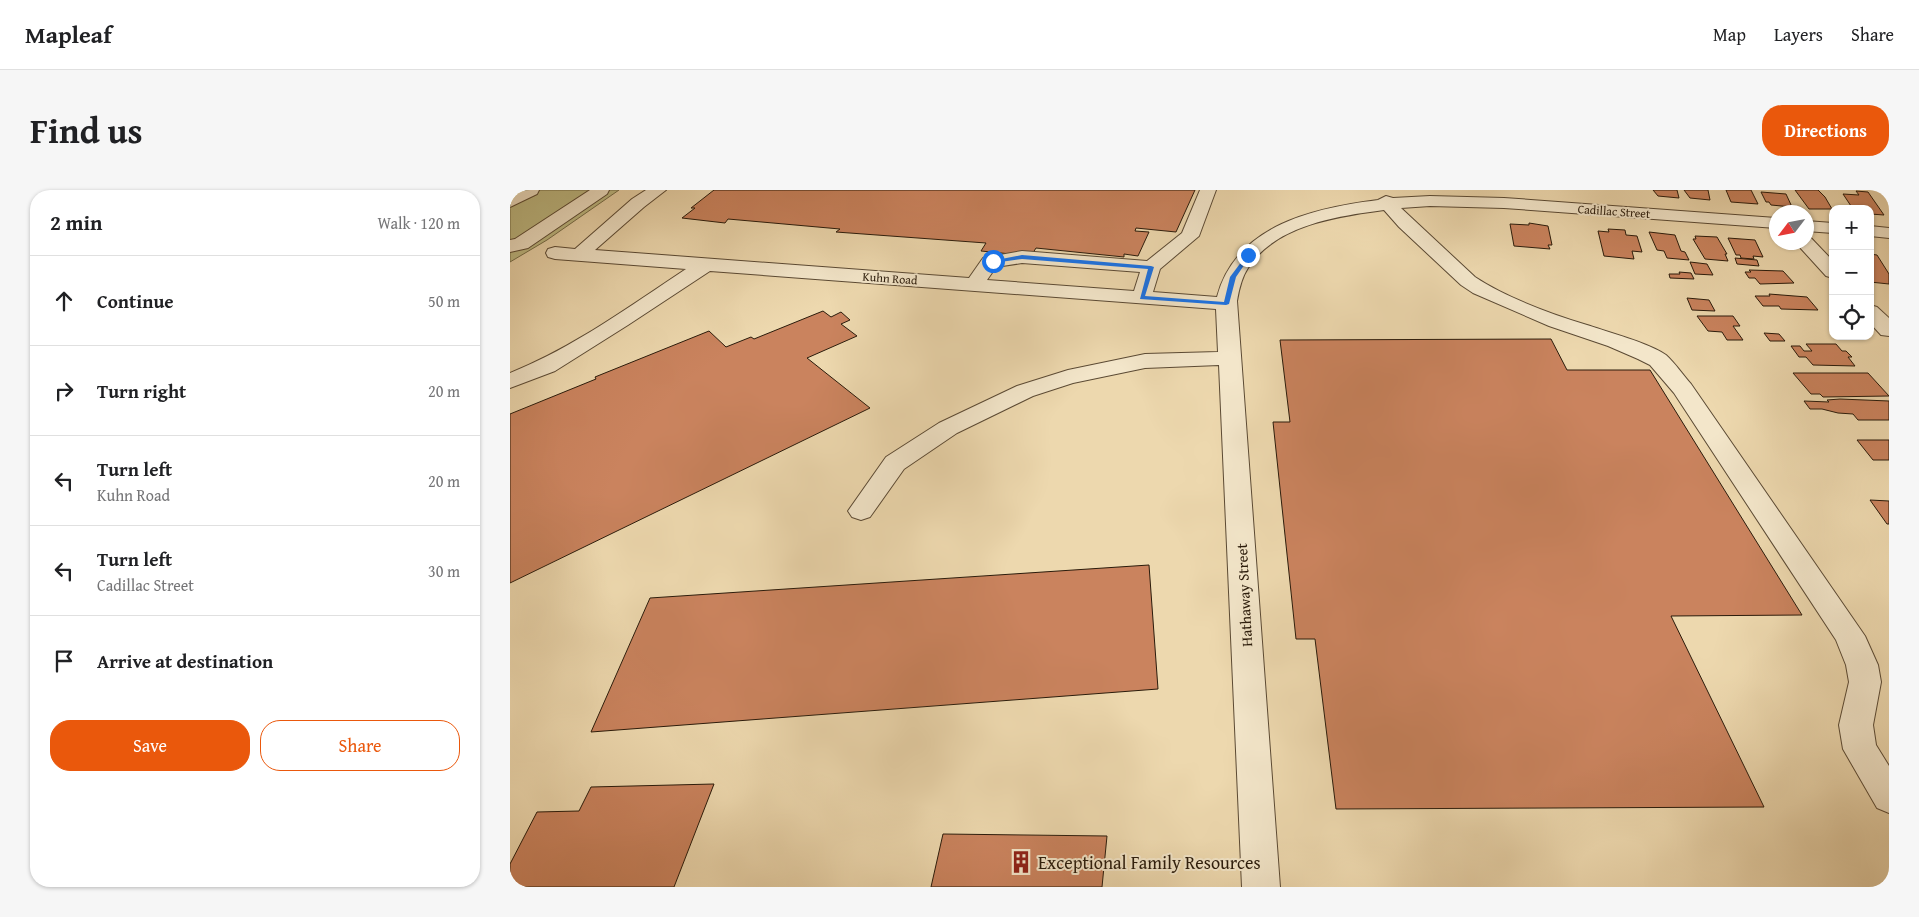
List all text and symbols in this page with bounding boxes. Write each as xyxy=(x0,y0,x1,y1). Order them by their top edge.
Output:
text: Mapleaf xyxy=(25,17,112,52)
text: Map xyxy=(1713,21,1746,48)
text: Layers xyxy=(1774,21,1823,48)
text: Share xyxy=(1851,21,1894,48)
text: Find us xyxy=(30,105,143,156)
button: Directions xyxy=(1762,105,1889,156)
street label: Cadillac Street xyxy=(1577,200,1652,222)
north arrow xyxy=(1769,205,1814,250)
map controls xyxy=(1829,205,1874,340)
button: + xyxy=(1829,205,1874,250)
text: 2 min xyxy=(50,207,102,238)
text: Walk · 120 m xyxy=(377,211,460,235)
route end xyxy=(1237,244,1260,267)
route start xyxy=(982,250,1005,273)
button: − xyxy=(1829,250,1874,295)
street label: Kuhn Road xyxy=(862,268,919,288)
icon: ahead xyxy=(50,287,78,315)
text: Continue xyxy=(97,287,174,315)
text: 50 m xyxy=(428,289,460,313)
button: locate xyxy=(1829,295,1874,340)
icon: right xyxy=(50,377,78,405)
text: Turn right xyxy=(97,377,186,405)
text: 20 m xyxy=(428,379,460,403)
text: Turn left xyxy=(97,455,172,483)
icon: left xyxy=(50,467,78,495)
text: 20 m xyxy=(428,469,460,493)
text: Kuhn Road xyxy=(97,483,170,507)
street label: Hathaway Street xyxy=(1231,542,1257,647)
text: Turn left xyxy=(97,545,172,573)
icon: left xyxy=(50,557,78,585)
text: 30 m xyxy=(428,559,460,583)
text: Cadillac Street xyxy=(97,573,194,597)
icon: arrive xyxy=(50,647,78,675)
text: Arrive at destination xyxy=(97,647,273,675)
button: Save xyxy=(50,720,250,771)
button: Share xyxy=(260,720,460,771)
building icon: Exceptional Family Resources xyxy=(1008,849,1034,875)
place label: Exceptional Family Resources xyxy=(1038,849,1261,876)

